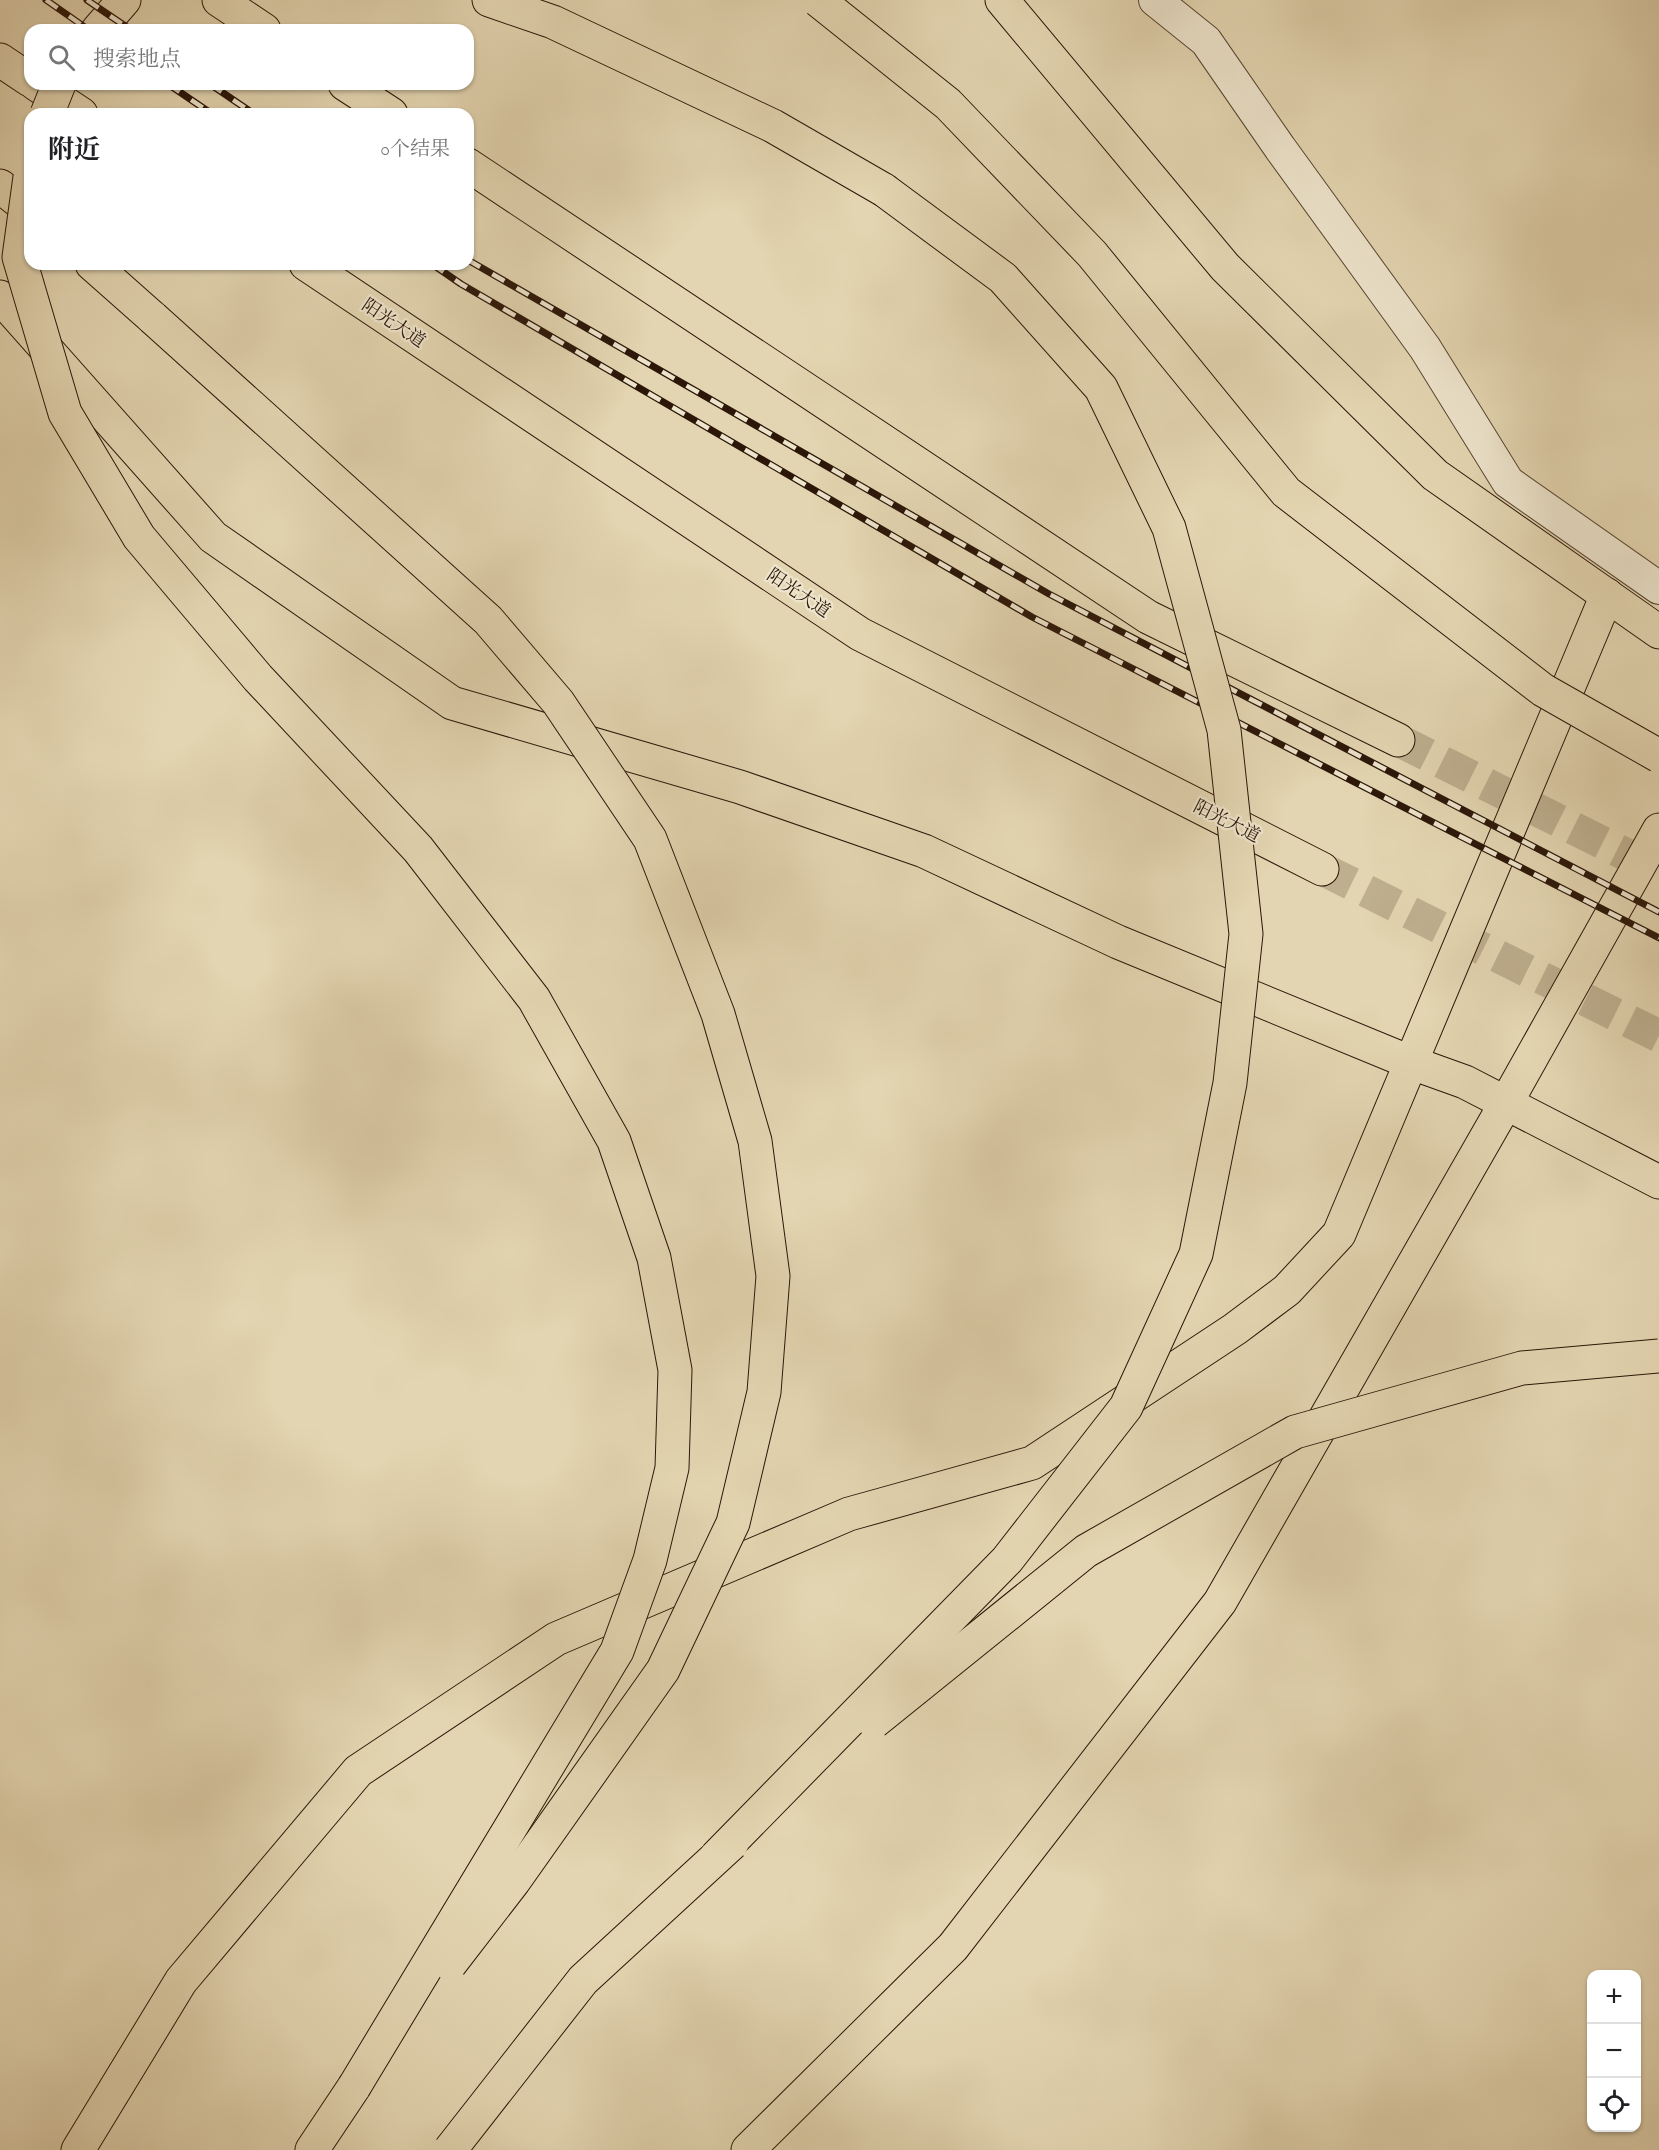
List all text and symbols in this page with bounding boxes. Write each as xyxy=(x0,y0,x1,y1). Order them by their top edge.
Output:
search box xyxy=(24,24,474,90)
icon: search xyxy=(45,41,78,74)
text: 搜索地点 xyxy=(93,46,181,74)
text: 附近 xyxy=(48,134,100,167)
text: 0个结果 xyxy=(380,137,450,162)
street label: 阳光大道 xyxy=(357,295,429,354)
street label: 阳光大道 xyxy=(762,565,834,624)
street label: 阳光大道 xyxy=(1189,796,1264,849)
map controls xyxy=(1587,1970,1641,2132)
button: + xyxy=(1587,1970,1641,2024)
button: − xyxy=(1587,2024,1641,2078)
button: locate xyxy=(1587,2078,1641,2132)

